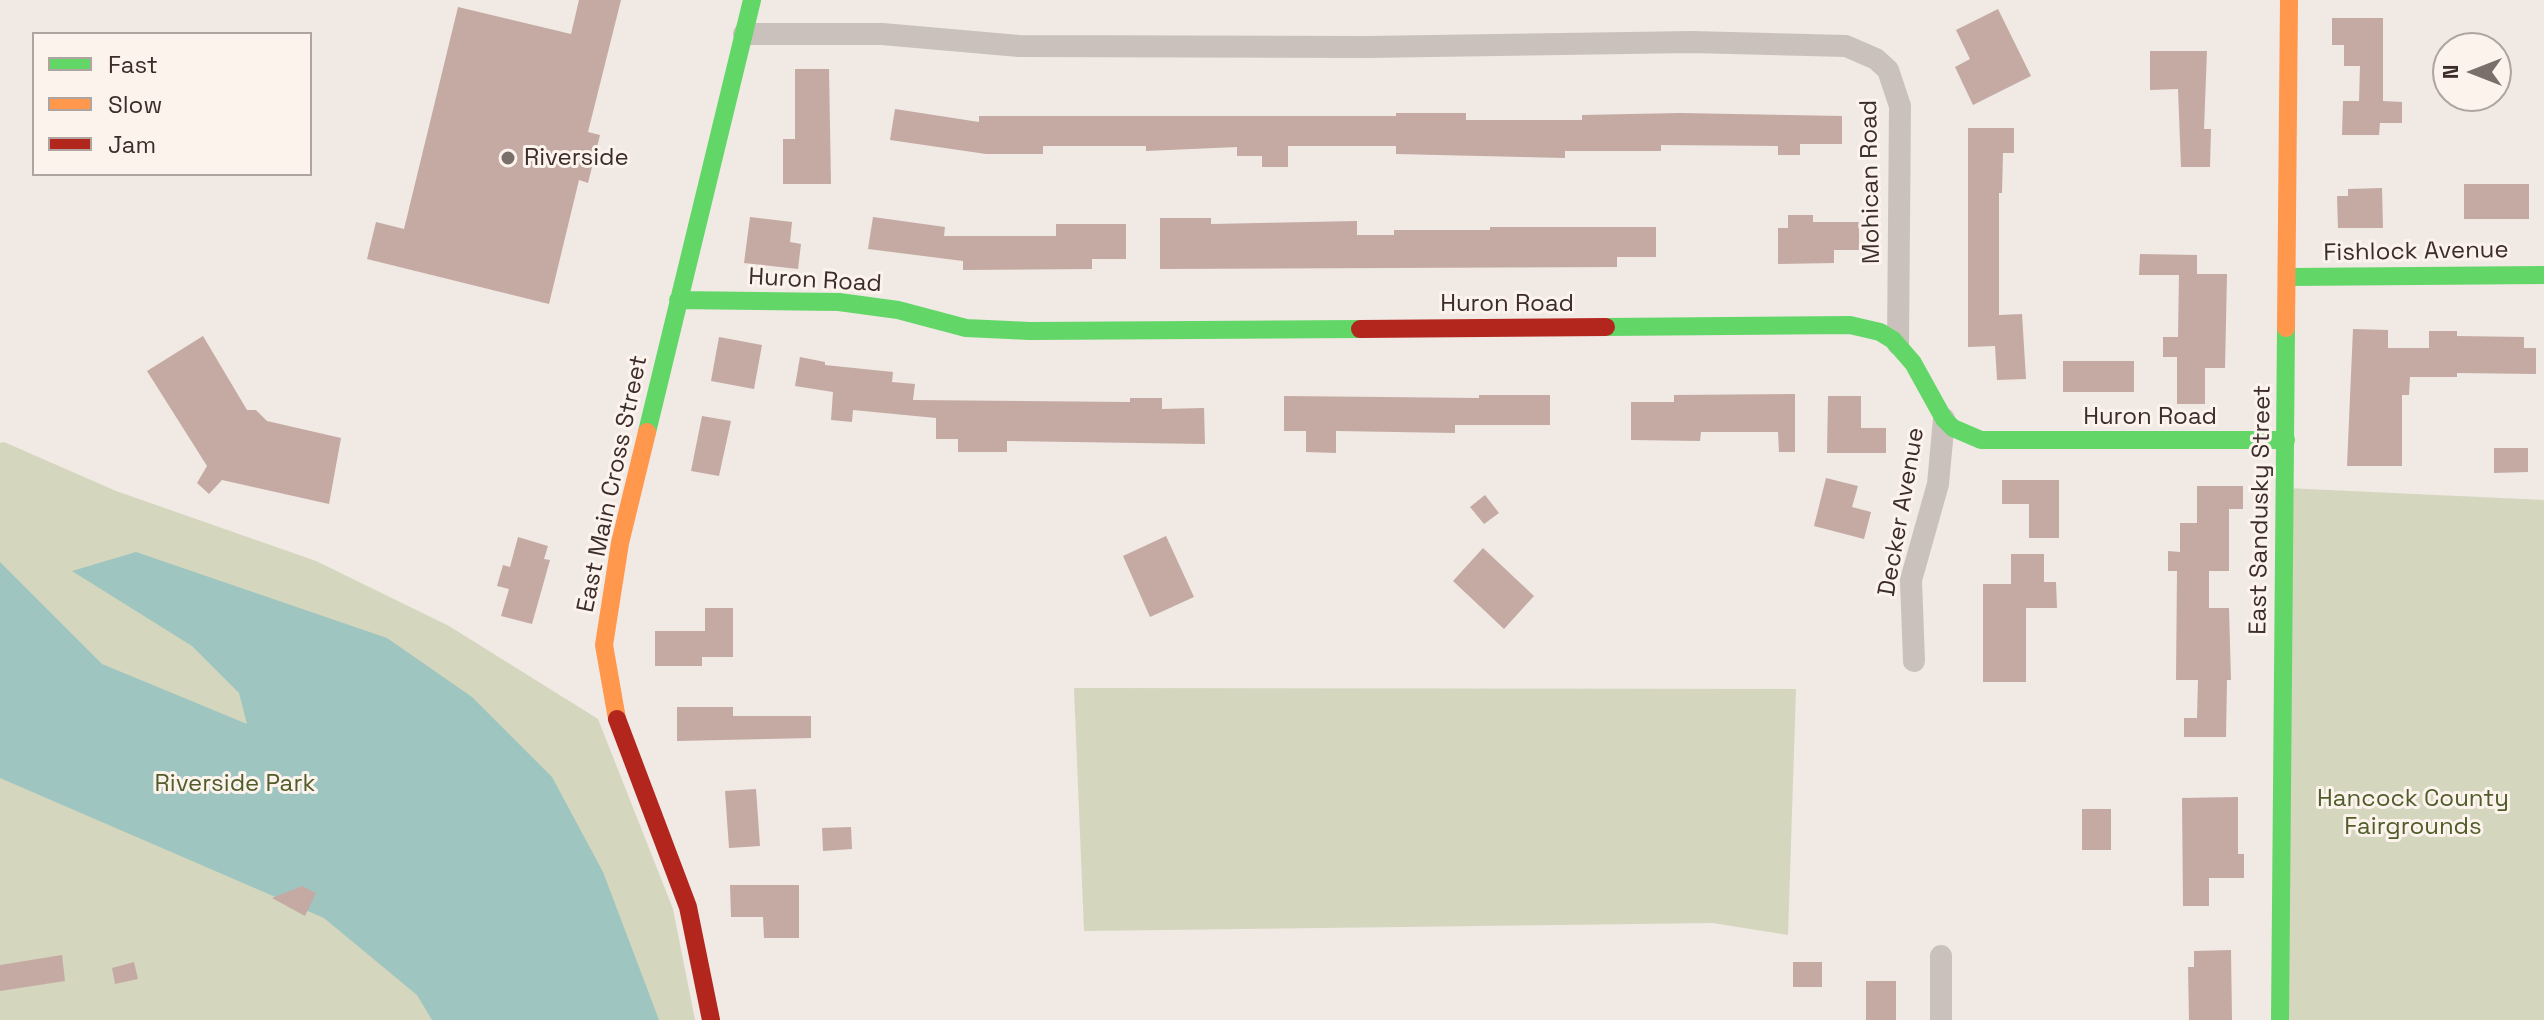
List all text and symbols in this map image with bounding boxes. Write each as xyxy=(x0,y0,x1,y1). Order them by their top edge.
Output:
legend xyxy=(32,32,312,176)
north arrow xyxy=(2432,32,2512,112)
text: Fast xyxy=(108,49,158,80)
text: N xyxy=(2436,65,2464,79)
text: Slow xyxy=(108,89,162,120)
street label: Mohican Road xyxy=(1855,100,1887,264)
text: Jam xyxy=(108,129,156,160)
place label: Riverside xyxy=(524,144,629,172)
marker: Riverside xyxy=(499,149,517,167)
street label: Fishlock Avenue xyxy=(2323,236,2509,268)
street label: Huron Road xyxy=(748,263,882,299)
street label: Huron Road xyxy=(1440,290,1574,318)
street label: East Main Cross Street xyxy=(572,353,654,615)
street label: East Sandusky Street xyxy=(2244,385,2278,635)
street label: Huron Road xyxy=(2083,403,2217,431)
street label: Decker Avenue xyxy=(1873,425,1931,599)
park label: Riverside Park xyxy=(155,770,315,798)
park label: Hancock County Fairgrounds xyxy=(2317,785,2509,841)

